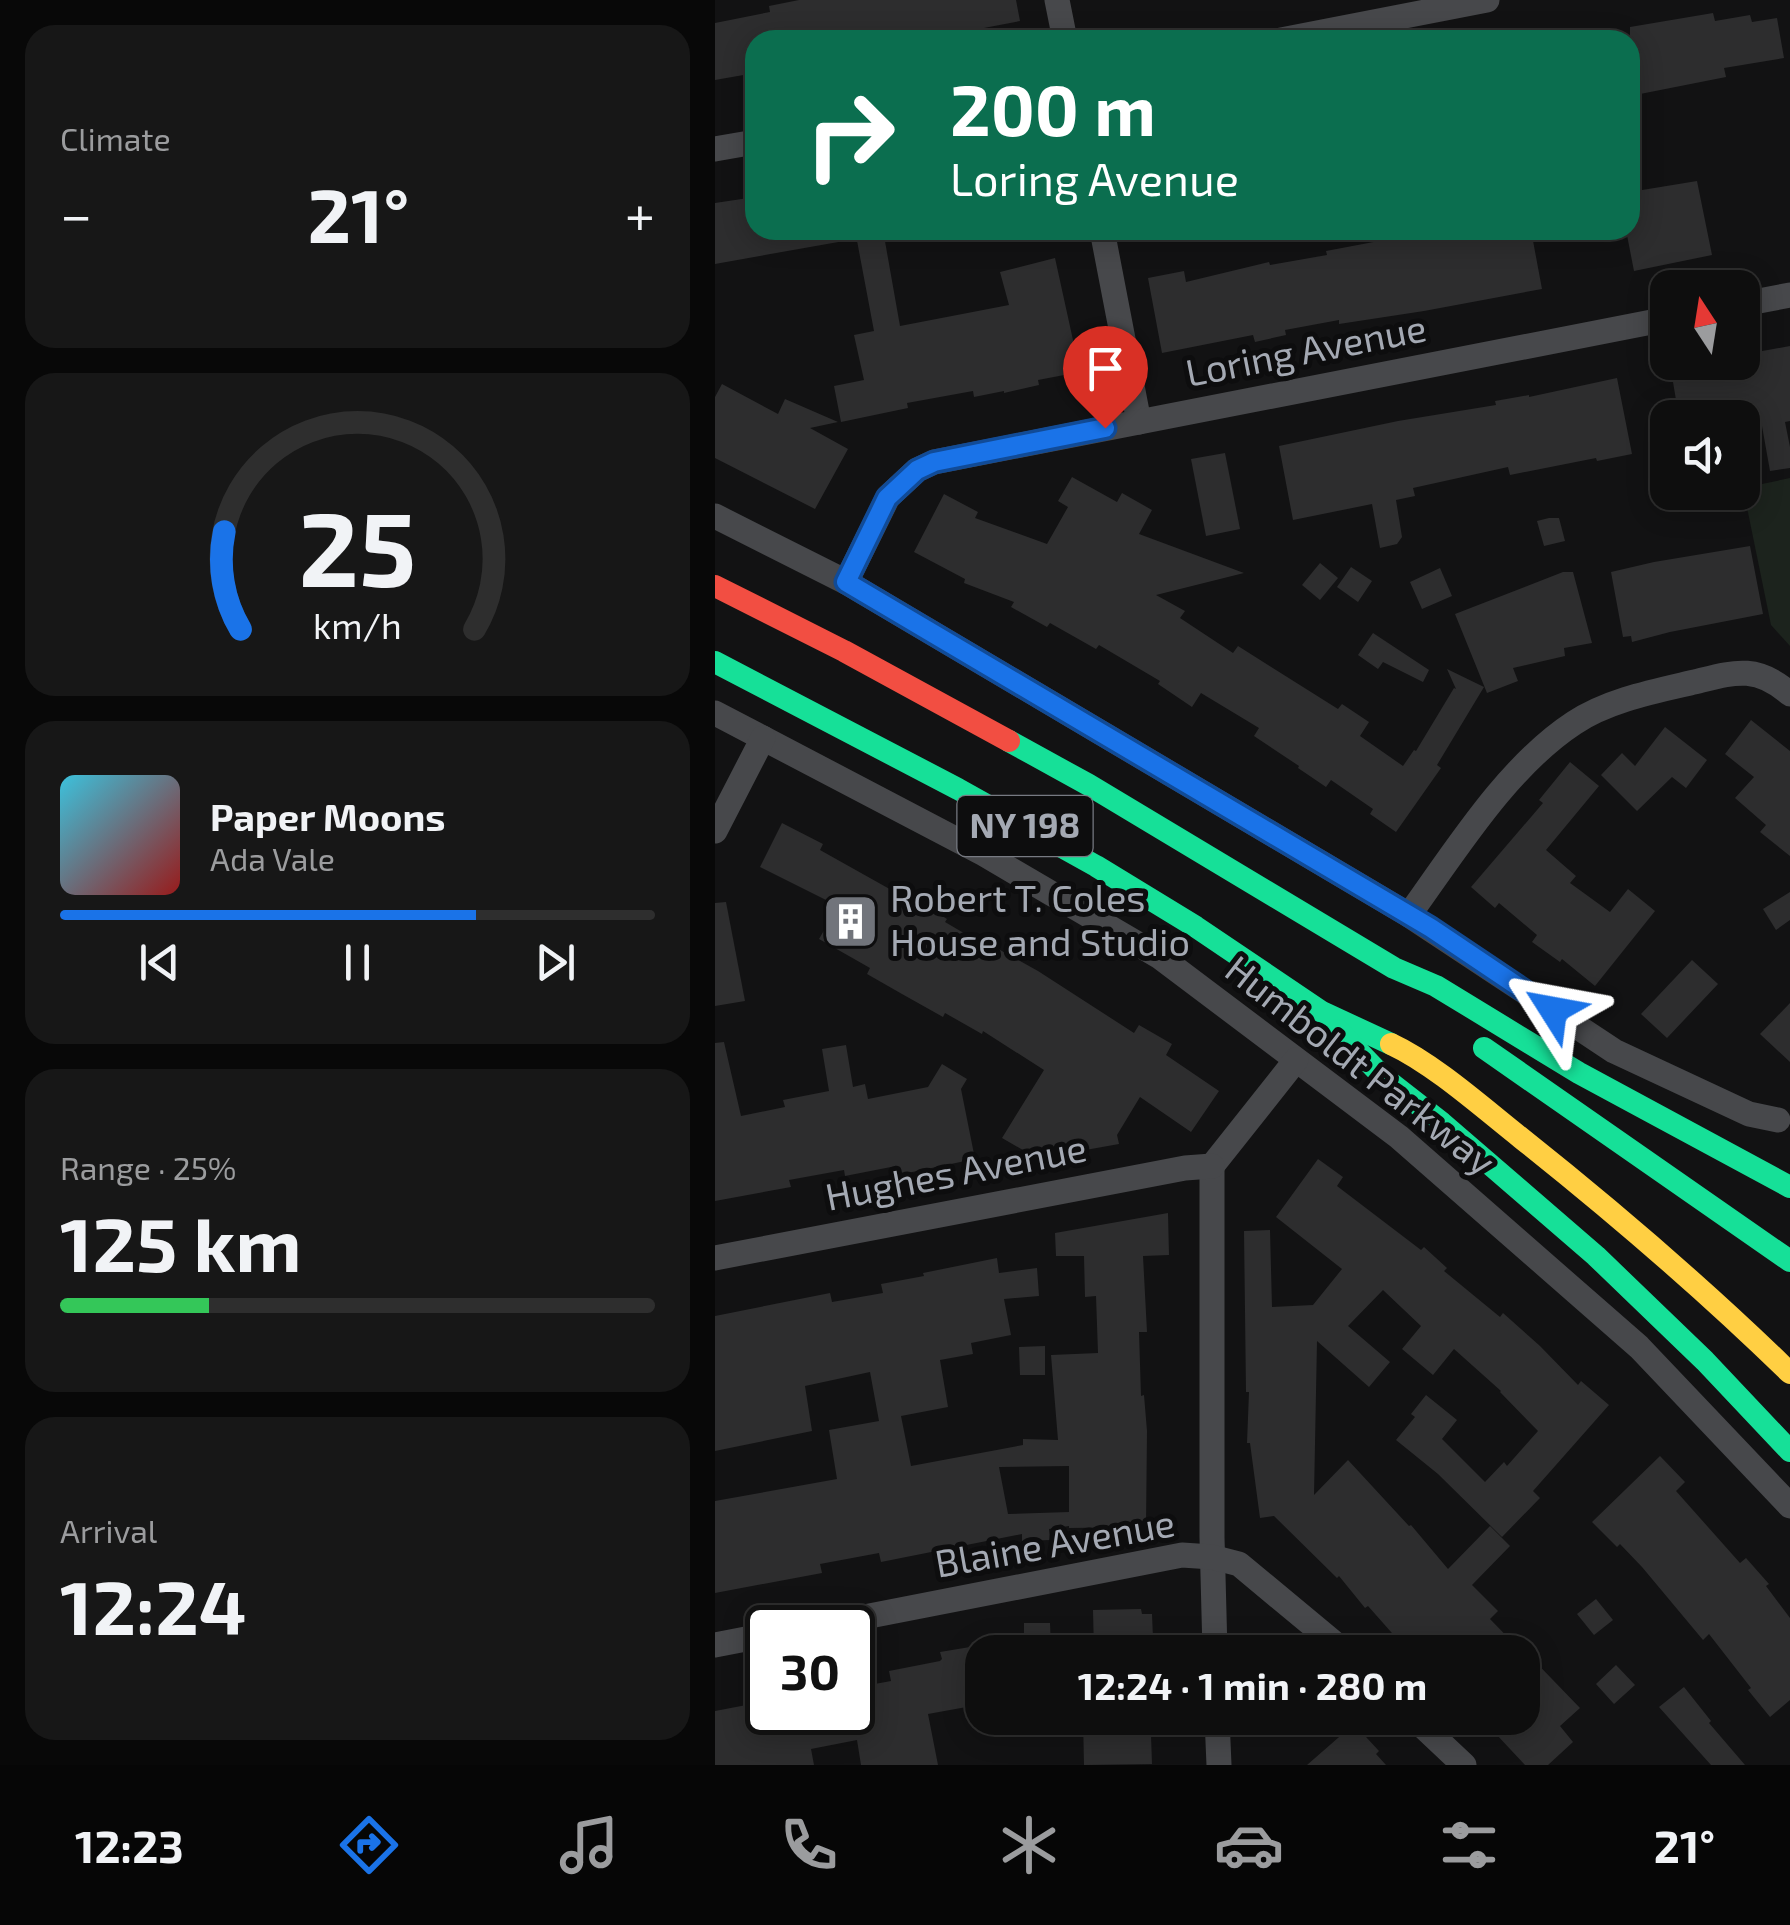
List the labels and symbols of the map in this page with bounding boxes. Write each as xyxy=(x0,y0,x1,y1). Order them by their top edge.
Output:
north arrow xyxy=(1650,270,1760,380)
street label: Loring Avenue xyxy=(1182,303,1430,395)
pin xyxy=(1063,326,1148,429)
road number: NY 198 xyxy=(957,796,1093,856)
place label: Robert T. Coles House and Studio xyxy=(890,874,1190,964)
building icon: Robert T. Coles House and Studio xyxy=(821,891,881,951)
street label: Humboldt Parkway xyxy=(1217,945,1505,1184)
position arrow xyxy=(1501,958,1605,1062)
street label: Hughes Avenue xyxy=(821,1123,1090,1219)
street label: Blaine Avenue xyxy=(931,1498,1178,1586)
speed limit sign: 30 xyxy=(745,1605,875,1735)

